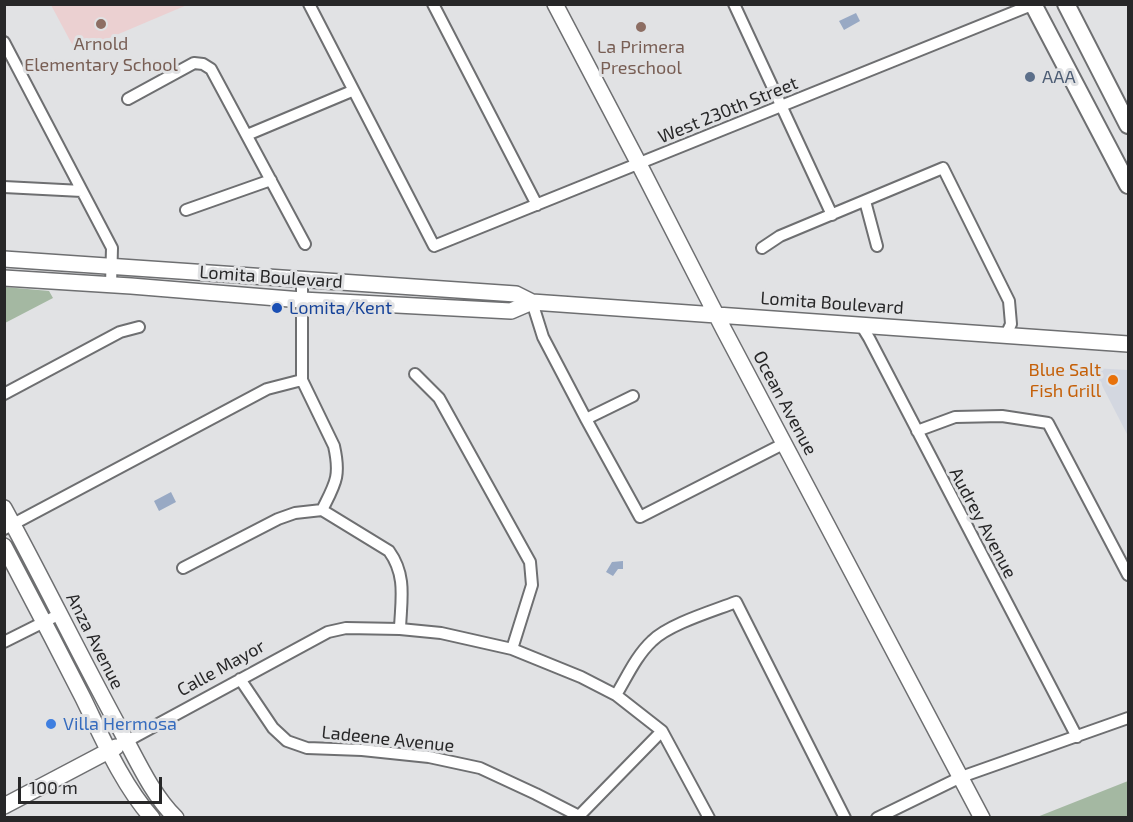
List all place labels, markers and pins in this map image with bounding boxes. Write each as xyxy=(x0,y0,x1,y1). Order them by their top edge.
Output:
marker: Arnold Elementary School xyxy=(94,17,108,31)
marker: La Primera Preschool xyxy=(634,20,648,34)
place label: Arnold Elementary School xyxy=(24,33,178,76)
place label: La Primera Preschool xyxy=(597,36,685,78)
place label: AAA xyxy=(1042,66,1076,88)
marker: AAA xyxy=(1023,70,1037,84)
place label: Lomita/Kent xyxy=(289,297,392,319)
marker: Lomita/Kent xyxy=(270,301,284,315)
place label: Blue Salt Fish Grill xyxy=(1028,359,1101,401)
marker: Blue Salt Fish Grill xyxy=(1106,373,1120,387)
place label: Villa Hermosa xyxy=(63,713,177,735)
marker: Villa Hermosa xyxy=(44,717,58,731)

